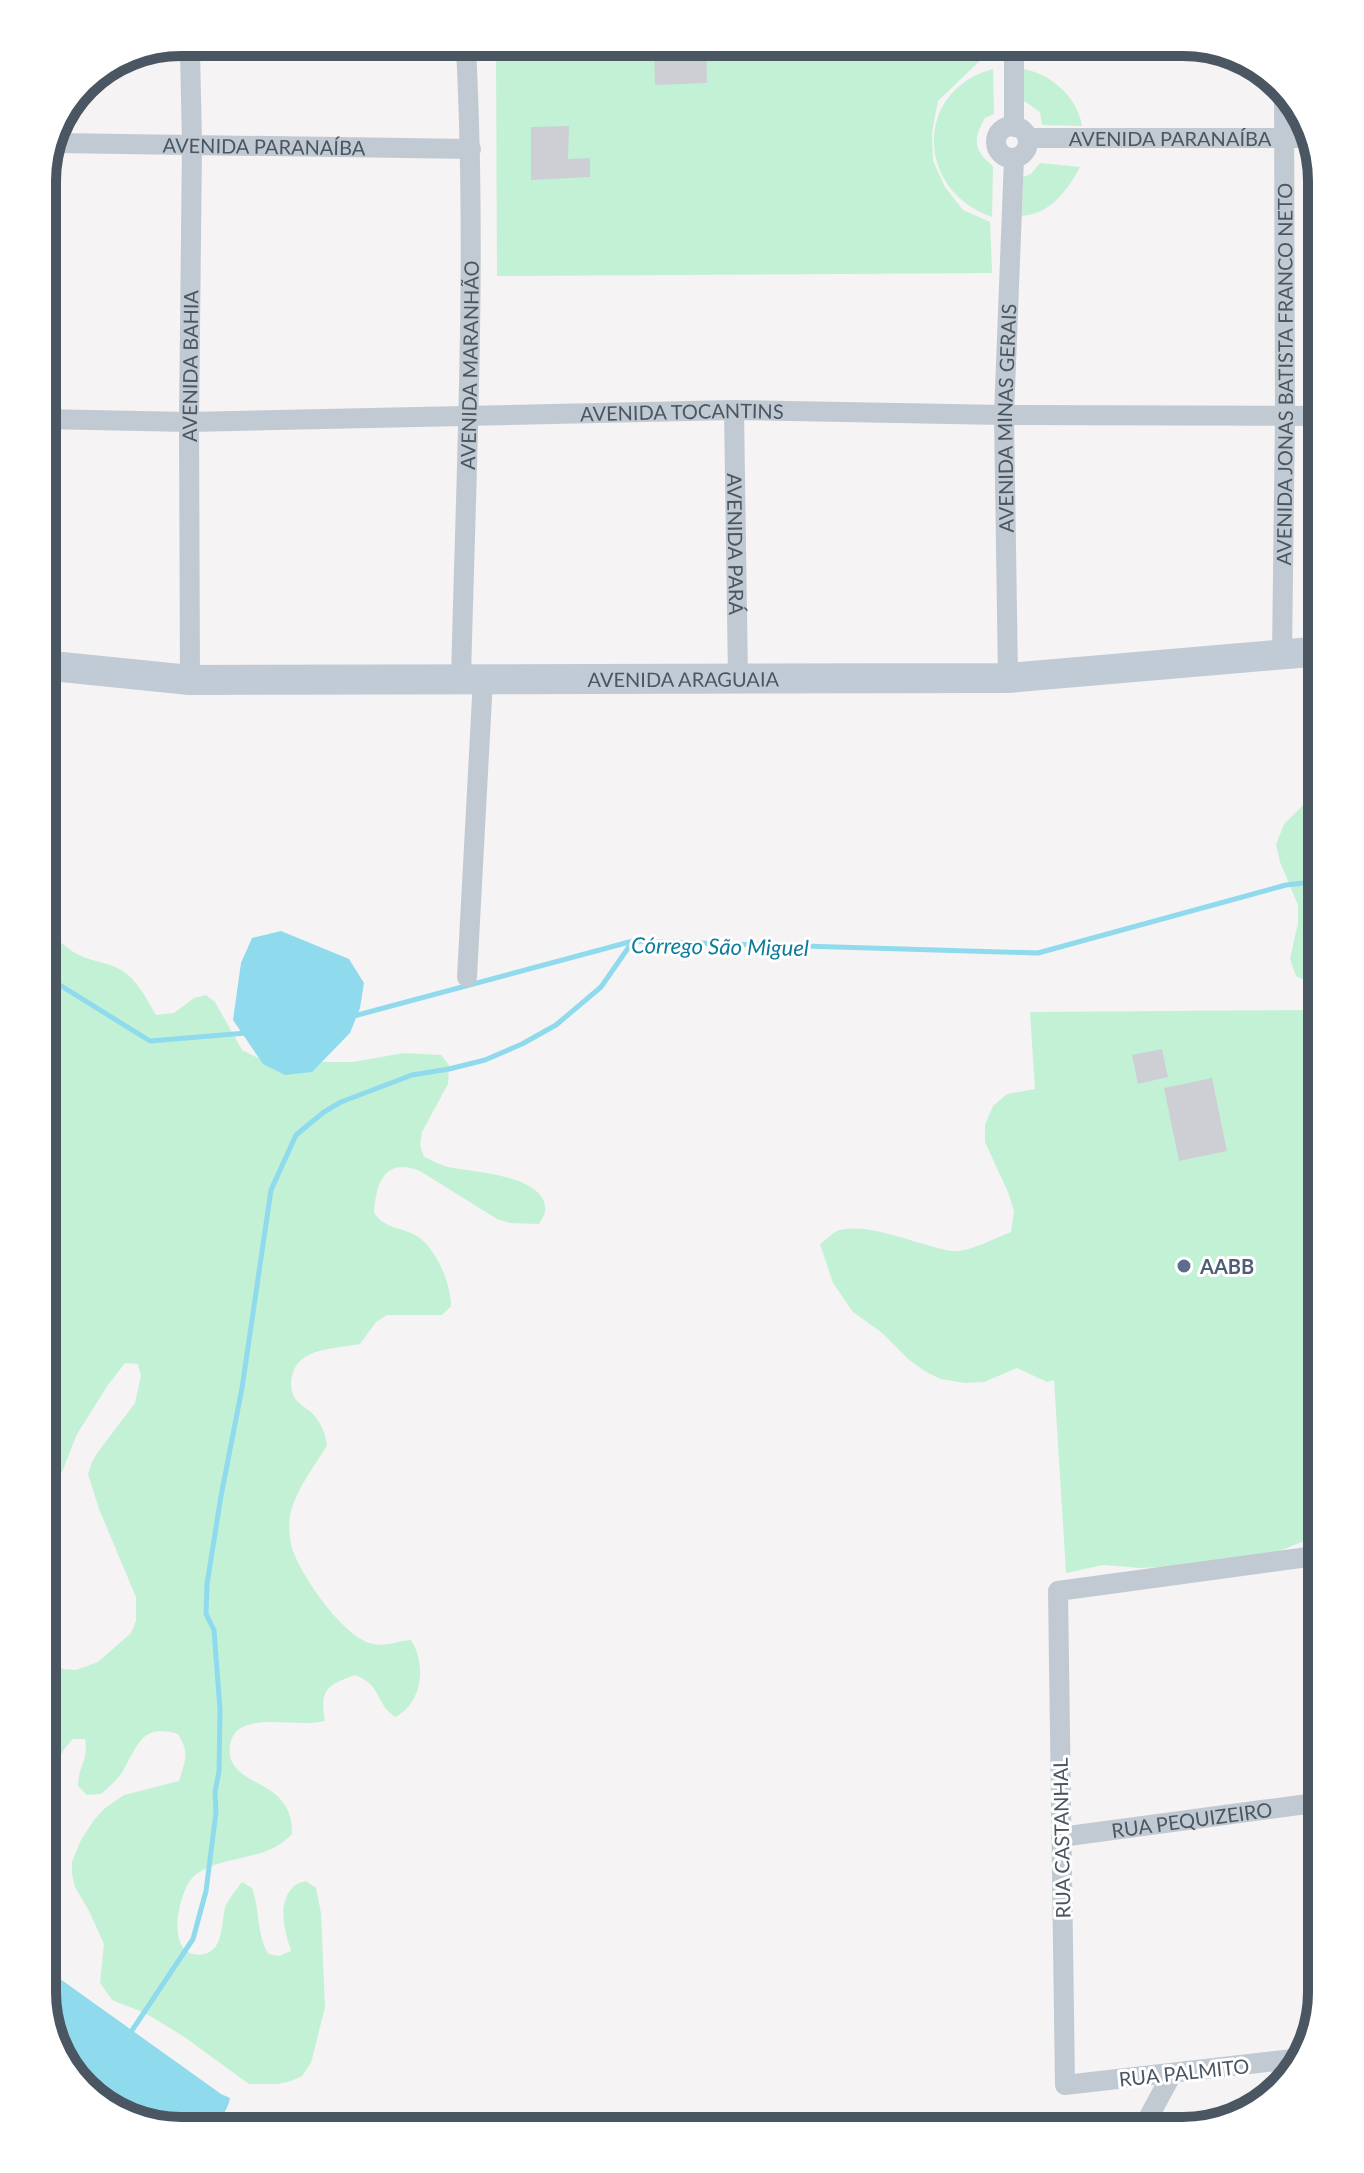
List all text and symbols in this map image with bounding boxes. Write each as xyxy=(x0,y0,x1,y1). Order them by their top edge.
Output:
street label: AVENIDA PARANAÍBA xyxy=(1069,126,1272,150)
street label: AVENIDA PARANAÍBA xyxy=(162,133,366,159)
street label: AVENIDA JONAS BATISTA FRANCO NETO xyxy=(1271,183,1297,565)
street label: AVENIDA MARANHÃO xyxy=(455,260,483,470)
street label: AVENIDA BAHIA xyxy=(177,289,202,442)
street label: AVENIDA MINAS GERAIS xyxy=(992,303,1020,533)
street label: AVENIDA TOCANTINS xyxy=(580,398,784,425)
street label: AVENIDA PARÁ xyxy=(723,473,749,616)
street label: AVENIDA ARAGUAIA xyxy=(587,667,780,691)
water label: Córrego São Miguel xyxy=(631,931,809,961)
place label: AABB xyxy=(1199,1254,1254,1278)
marker: AABB xyxy=(1175,1257,1193,1275)
street label: RUA CASTANHAL xyxy=(1048,1757,1074,1919)
street label: RUA PEQUIZEIRO xyxy=(1110,1797,1274,1842)
street label: RUA PALMITO xyxy=(1118,2053,1250,2091)

